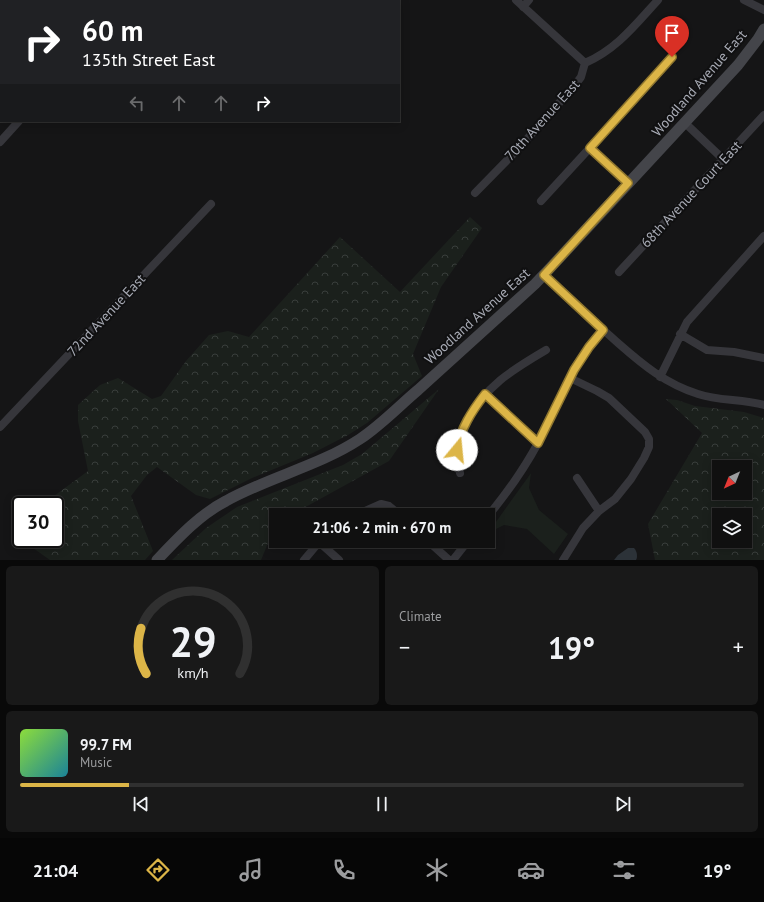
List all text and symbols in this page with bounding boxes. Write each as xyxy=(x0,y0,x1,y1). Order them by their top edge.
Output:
text: 60 m xyxy=(82,12,143,49)
icon: right xyxy=(16,16,68,68)
pin xyxy=(655,16,689,57)
icon: arrive xyxy=(661,22,683,44)
street label: Woodland Avenue East xyxy=(648,26,750,140)
text: 135th Street East xyxy=(82,48,215,71)
street label: 70th Avenue East xyxy=(501,75,583,164)
icon: left xyxy=(126,92,148,114)
icon: ahead xyxy=(168,92,190,114)
icon: ahead xyxy=(210,92,232,114)
icon: right xyxy=(252,92,274,114)
street label: 68th Avenue Court East xyxy=(637,137,745,251)
street label: Woodland Avenue East xyxy=(421,264,534,368)
street label: 72nd Avenue East xyxy=(63,270,149,360)
position arrow xyxy=(436,429,478,471)
north arrow xyxy=(712,460,752,500)
map controls xyxy=(712,460,752,548)
speed limit sign: 30 xyxy=(12,496,64,548)
button: layers xyxy=(712,508,752,548)
text: 21:06 · 2 min · 670 m xyxy=(313,518,451,537)
text: Climate xyxy=(399,608,442,625)
text: 29 xyxy=(169,614,216,667)
text: 19° xyxy=(548,628,595,667)
text: − xyxy=(399,633,410,661)
text: + xyxy=(733,633,744,661)
text: km/h xyxy=(177,662,208,681)
text: 99.7 FM xyxy=(80,735,132,754)
text: Music xyxy=(80,754,112,771)
icon: previous xyxy=(130,793,152,815)
icon: pause xyxy=(371,793,393,815)
icon: next xyxy=(612,793,634,815)
icon: directions xyxy=(144,856,172,884)
icon: music xyxy=(237,856,265,884)
icon: phone xyxy=(330,856,358,884)
icon: climate xyxy=(423,856,451,884)
icon: car xyxy=(517,856,545,884)
icon: filters xyxy=(610,856,638,884)
text: 21:04 xyxy=(33,859,78,882)
text: 19° xyxy=(703,859,731,882)

